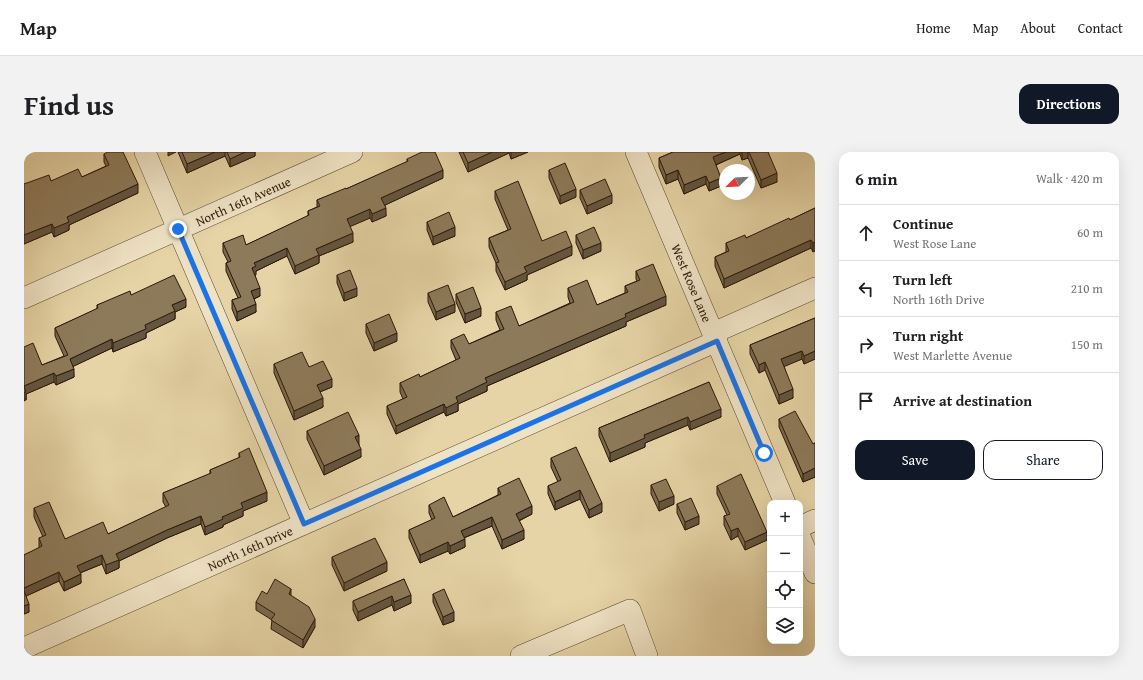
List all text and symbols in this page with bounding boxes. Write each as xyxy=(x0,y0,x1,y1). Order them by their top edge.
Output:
text: Map xyxy=(20,14,57,42)
text: Home xyxy=(916,18,951,38)
text: Map xyxy=(973,18,998,38)
text: About xyxy=(1020,18,1056,38)
text: Contact xyxy=(1078,18,1123,38)
text: Find us xyxy=(24,84,114,125)
button: Directions xyxy=(1019,84,1119,124)
north arrow xyxy=(719,164,755,200)
text: 6 min xyxy=(855,166,897,191)
text: Walk · 420 m xyxy=(1036,169,1103,188)
street label: North 16th Avenue xyxy=(193,172,294,231)
text: Continue xyxy=(893,213,954,234)
route end xyxy=(169,220,187,238)
icon: ahead xyxy=(855,222,877,244)
text: 60 m xyxy=(1077,223,1103,242)
text: West Rose Lane xyxy=(893,234,976,253)
street label: West Rose Lane xyxy=(667,241,717,325)
text: Turn left xyxy=(893,269,952,290)
icon: left xyxy=(855,278,877,300)
text: 210 m xyxy=(1071,279,1103,298)
text: North 16th Drive xyxy=(893,290,985,309)
text: Turn right xyxy=(893,325,964,346)
icon: right xyxy=(855,334,877,356)
text: 150 m xyxy=(1071,335,1103,354)
text: West Marlette Avenue xyxy=(893,346,1012,365)
icon: arrive xyxy=(855,390,877,412)
text: Arrive at destination xyxy=(893,390,1032,411)
button: Save xyxy=(855,440,975,480)
button: Share xyxy=(983,440,1103,480)
route start xyxy=(755,444,773,462)
map controls xyxy=(767,500,803,644)
button: + xyxy=(767,500,803,536)
street label: North 16th Drive xyxy=(204,521,296,576)
button: − xyxy=(767,536,803,572)
button: locate xyxy=(767,572,803,608)
button: layers xyxy=(767,608,803,644)

